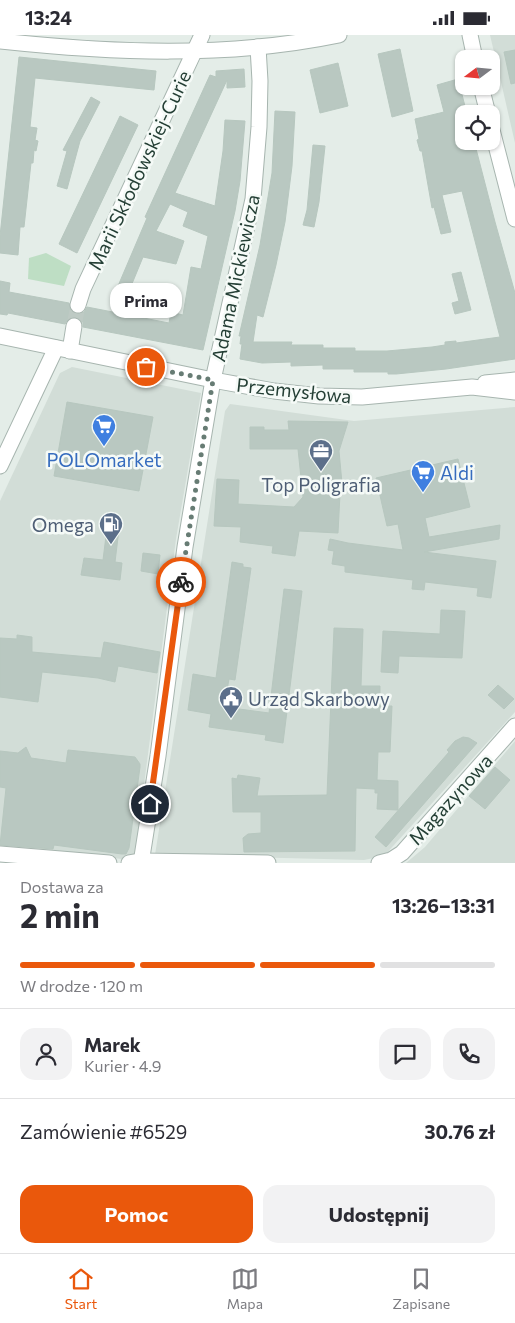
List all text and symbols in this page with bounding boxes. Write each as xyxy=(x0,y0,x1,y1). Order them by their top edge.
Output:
text: 13:24 xyxy=(25,6,72,29)
north arrow xyxy=(455,50,500,95)
map controls xyxy=(455,50,500,150)
street label: Marii Skłodowskiej-Curie xyxy=(83,67,195,273)
button: locate xyxy=(455,105,500,150)
street label: Adama Mickiewicza xyxy=(206,192,264,364)
callout: Prima xyxy=(110,282,182,317)
text: Prima xyxy=(124,291,168,310)
pin xyxy=(125,346,167,388)
icon: bag xyxy=(132,353,160,381)
street label: Przemysłowa xyxy=(235,373,353,407)
supermarket icon: POLOmarket xyxy=(91,413,117,447)
office icon: Top Poligrafia xyxy=(308,438,334,472)
place label: POLOmarket xyxy=(46,448,162,471)
supermarket icon: Aldi xyxy=(410,459,436,493)
place label: Aldi xyxy=(440,461,474,484)
place label: Top Poligrafia xyxy=(261,473,381,496)
fuel station icon: Omega xyxy=(98,511,124,545)
place label: Omega xyxy=(32,513,94,536)
courier xyxy=(156,557,206,607)
icon: bike xyxy=(167,568,195,596)
public building icon: Urząd Skarbowy xyxy=(218,685,244,719)
place label: Urząd Skarbowy xyxy=(248,687,390,710)
street label: Magazynowa xyxy=(403,749,497,849)
pin xyxy=(129,783,171,825)
icon: home xyxy=(136,790,164,818)
text: Dostawa za xyxy=(20,877,104,896)
text: 13:26–13:31 xyxy=(392,894,495,917)
text: 2 min xyxy=(20,895,100,935)
text: W drodze · 120 m xyxy=(20,976,143,995)
button: person xyxy=(20,1028,72,1080)
button: chat xyxy=(379,1028,431,1080)
button: phone xyxy=(443,1028,495,1080)
text: Marek xyxy=(84,1033,141,1056)
text: Kurier · 4.9 xyxy=(84,1056,161,1075)
text: Zamówienie #6529 xyxy=(20,1120,187,1143)
text: 30.76 zł xyxy=(425,1120,495,1143)
button: Pomoc xyxy=(20,1185,253,1243)
button: Udostępnij xyxy=(263,1185,495,1243)
tab: Start xyxy=(65,1265,97,1312)
tab: Mapa xyxy=(227,1265,263,1312)
tab: Zapisane xyxy=(393,1265,450,1312)

